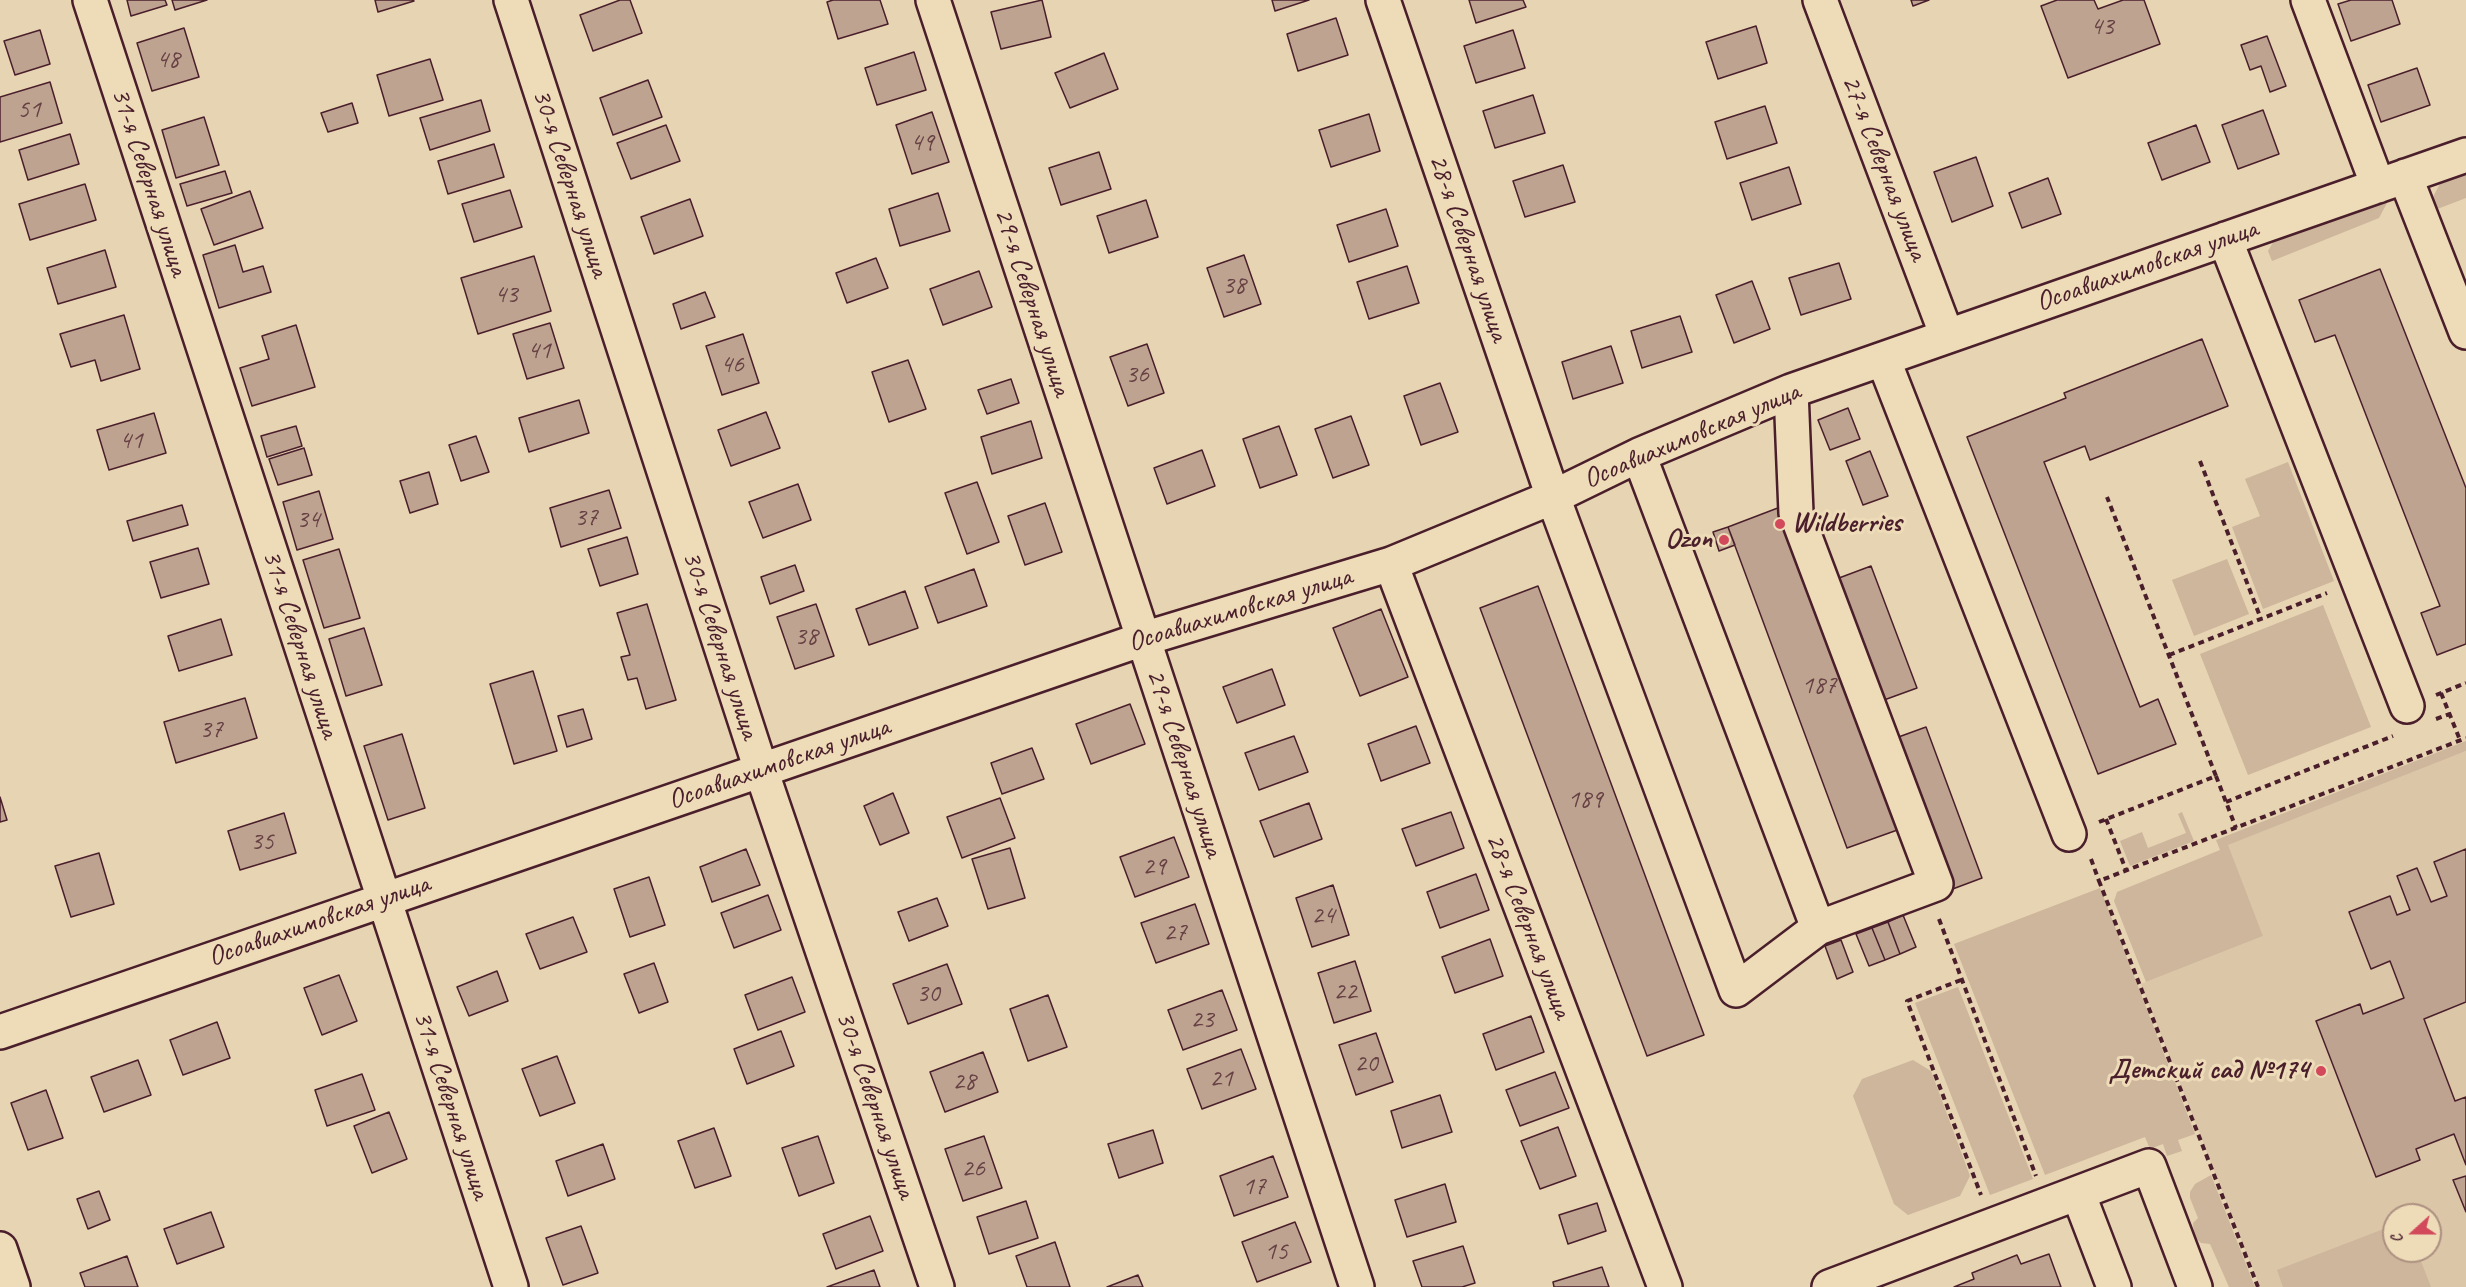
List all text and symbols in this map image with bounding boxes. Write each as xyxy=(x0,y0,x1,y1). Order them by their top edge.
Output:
house number: 43 xyxy=(2090,11,2114,43)
house number: 48 xyxy=(156,44,180,76)
street label: 27-я Северная улица xyxy=(1833,71,1935,265)
street label: 31-я Северная улица xyxy=(103,84,195,280)
street label: 30-я Северная улица xyxy=(524,85,616,281)
house number: 51 xyxy=(17,94,41,126)
house number: 49 xyxy=(910,127,934,159)
street label: 28-я Северная улица xyxy=(1420,150,1516,346)
street label: 29-я Северная улица xyxy=(986,204,1078,400)
street label: Осоавиахимовская улица xyxy=(2032,212,2262,320)
house number: 38 xyxy=(1222,270,1246,302)
house number: 43 xyxy=(494,279,518,311)
house number: 41 xyxy=(527,335,551,367)
house number: 46 xyxy=(720,349,744,381)
house number: 36 xyxy=(1125,359,1149,391)
street label: Осоавиахимовская улица xyxy=(1579,375,1805,497)
house number: 41 xyxy=(119,425,143,457)
house number: 37 xyxy=(574,502,598,534)
house number: 34 xyxy=(296,504,320,536)
place label: Wildberries xyxy=(1792,507,1901,541)
marker: Wildberries xyxy=(1773,517,1787,531)
place label: Ozon xyxy=(1665,523,1712,557)
marker: Ozon xyxy=(1717,533,1731,547)
street label: 31-я Северная улица xyxy=(254,546,346,742)
street label: 30-я Северная улица xyxy=(674,547,766,743)
street label: Осоавиахимовская улица xyxy=(1124,560,1356,660)
house number: 38 xyxy=(794,621,818,653)
street label: 29-я Северная улица xyxy=(1138,665,1230,861)
house number: 187 xyxy=(1801,670,1837,702)
street label: Осоавиахимовская улица xyxy=(664,710,894,818)
house number: 37 xyxy=(199,714,223,746)
house number: 189 xyxy=(1567,784,1603,816)
house number: 35 xyxy=(250,826,274,858)
street label: 28-я Северная улица xyxy=(1477,829,1579,1023)
house number: 29 xyxy=(1142,851,1166,883)
street label: Осоавиахимовская улица xyxy=(204,867,434,975)
house number: 24 xyxy=(1311,900,1335,932)
house number: 27 xyxy=(1163,917,1187,949)
house number: 22 xyxy=(1333,976,1357,1008)
house number: 30 xyxy=(916,978,940,1010)
house number: 23 xyxy=(1190,1004,1214,1036)
street label: 31-я Северная улица xyxy=(405,1007,497,1203)
street label: 30-я Северная улица xyxy=(827,1007,923,1203)
house number: 20 xyxy=(1354,1048,1378,1080)
place label: Детский сад №174 xyxy=(2109,1054,2309,1088)
house number: 21 xyxy=(1209,1063,1233,1095)
marker: Детский сад №174 xyxy=(2314,1064,2328,1078)
house number: 28 xyxy=(952,1066,976,1098)
house number: 26 xyxy=(961,1153,985,1185)
house number: 17 xyxy=(1242,1171,1266,1203)
north arrow xyxy=(2382,1203,2442,1263)
text: С xyxy=(2386,1231,2408,1246)
house number: 15 xyxy=(1264,1236,1288,1268)

